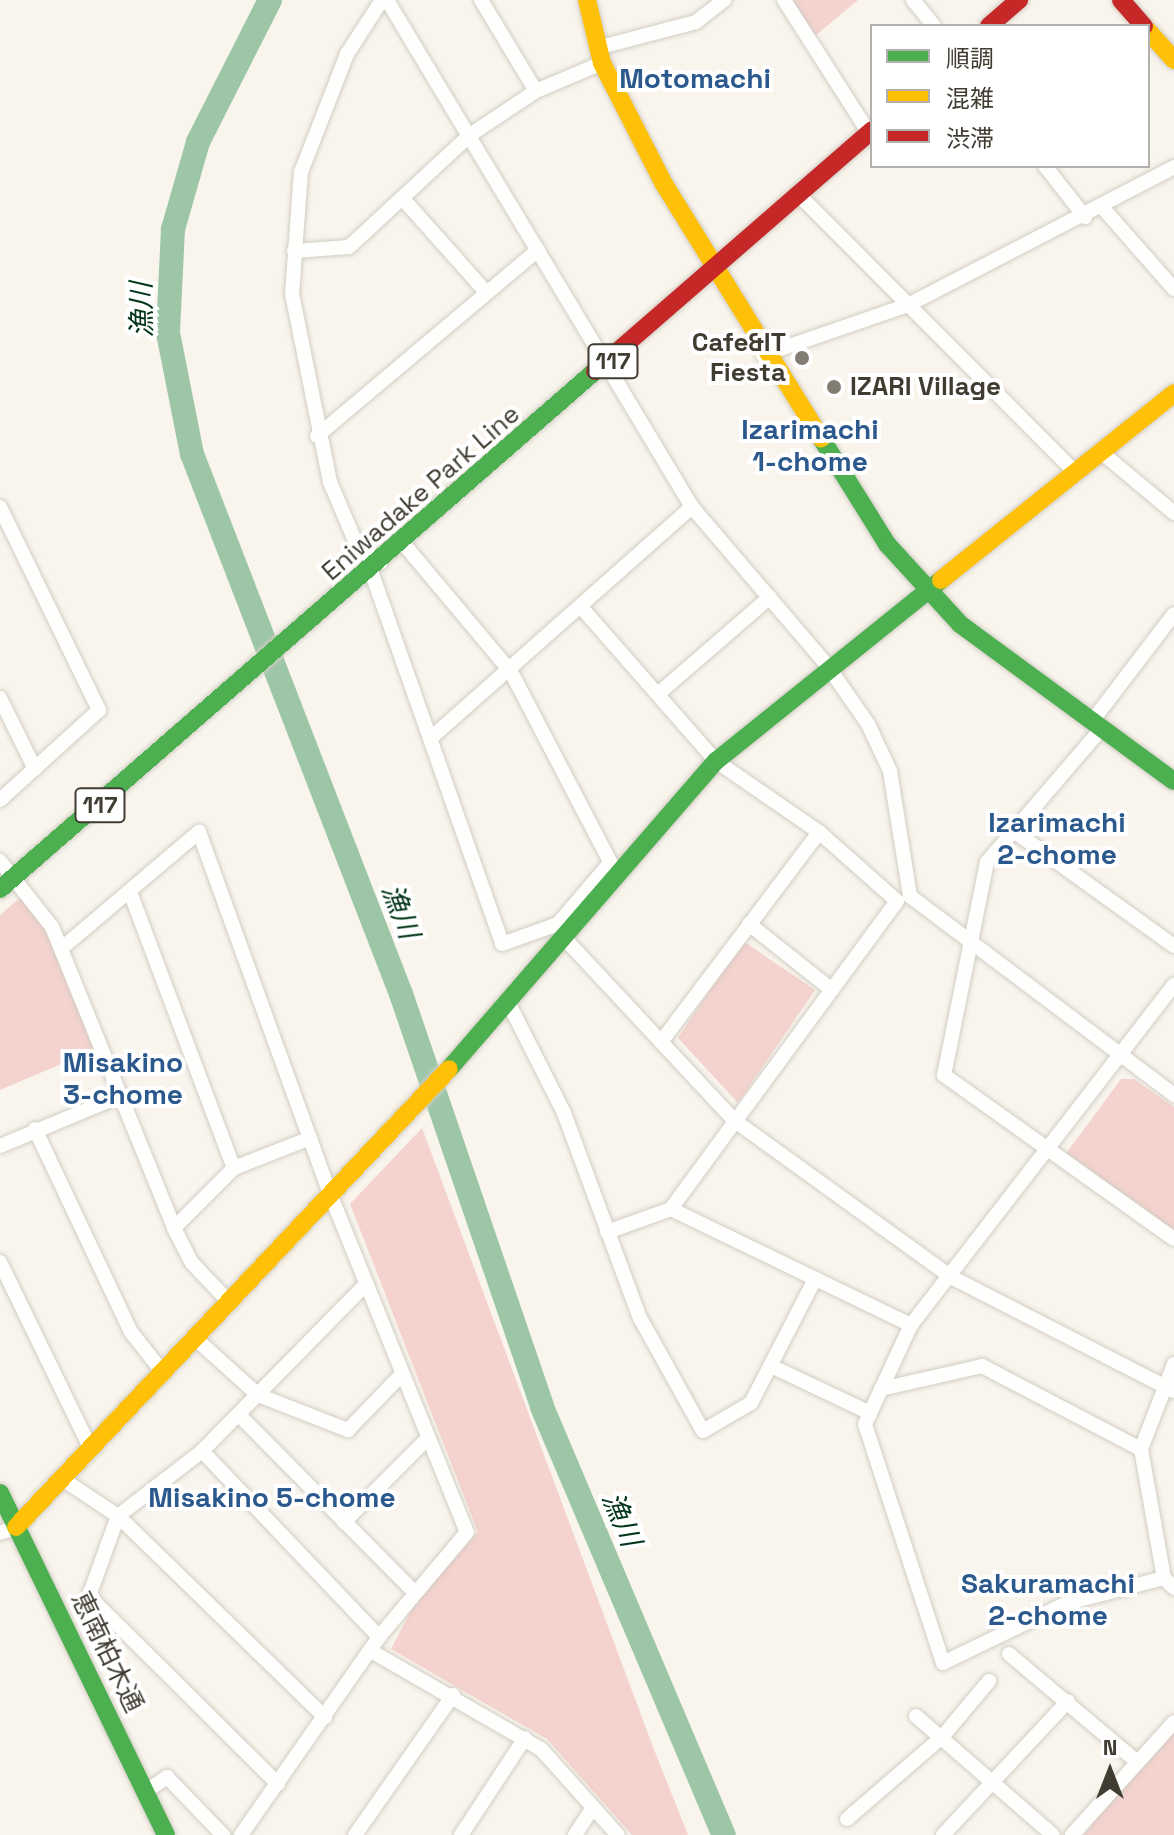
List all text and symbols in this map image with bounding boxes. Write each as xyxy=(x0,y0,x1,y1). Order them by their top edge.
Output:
legend xyxy=(870,24,1150,168)
text: 順調 xyxy=(946,43,994,74)
district label: Motomachi xyxy=(619,61,771,95)
text: 混雑 xyxy=(946,83,994,114)
text: 渋滞 xyxy=(946,123,994,154)
water label: 漁川 xyxy=(124,282,158,338)
place label: Cafe&IT Fiesta xyxy=(692,327,786,388)
road number: 117 xyxy=(587,341,639,381)
marker: Cafe&IT Fiesta xyxy=(793,349,811,367)
place label: IZARI Village xyxy=(850,371,1001,403)
marker: IZARI Village xyxy=(825,378,843,396)
street label: Eniwadake Park Line xyxy=(316,399,526,587)
district label: Izarimachi 1-chome xyxy=(741,412,879,478)
road number: 117 xyxy=(74,785,126,825)
district label: Izarimachi 2-chome xyxy=(988,805,1126,871)
water label: 漁川 xyxy=(375,879,427,943)
district label: Misakino 3-chome xyxy=(63,1045,183,1111)
district label: Misakino 5-chome xyxy=(148,1480,396,1514)
water label: 漁川 xyxy=(596,1487,648,1551)
district label: Sakuramachi 2-chome xyxy=(961,1566,1135,1632)
street label: 恵南柏木通 xyxy=(64,1587,150,1717)
north arrow xyxy=(1070,1731,1150,1811)
text: N xyxy=(1103,1733,1117,1761)

